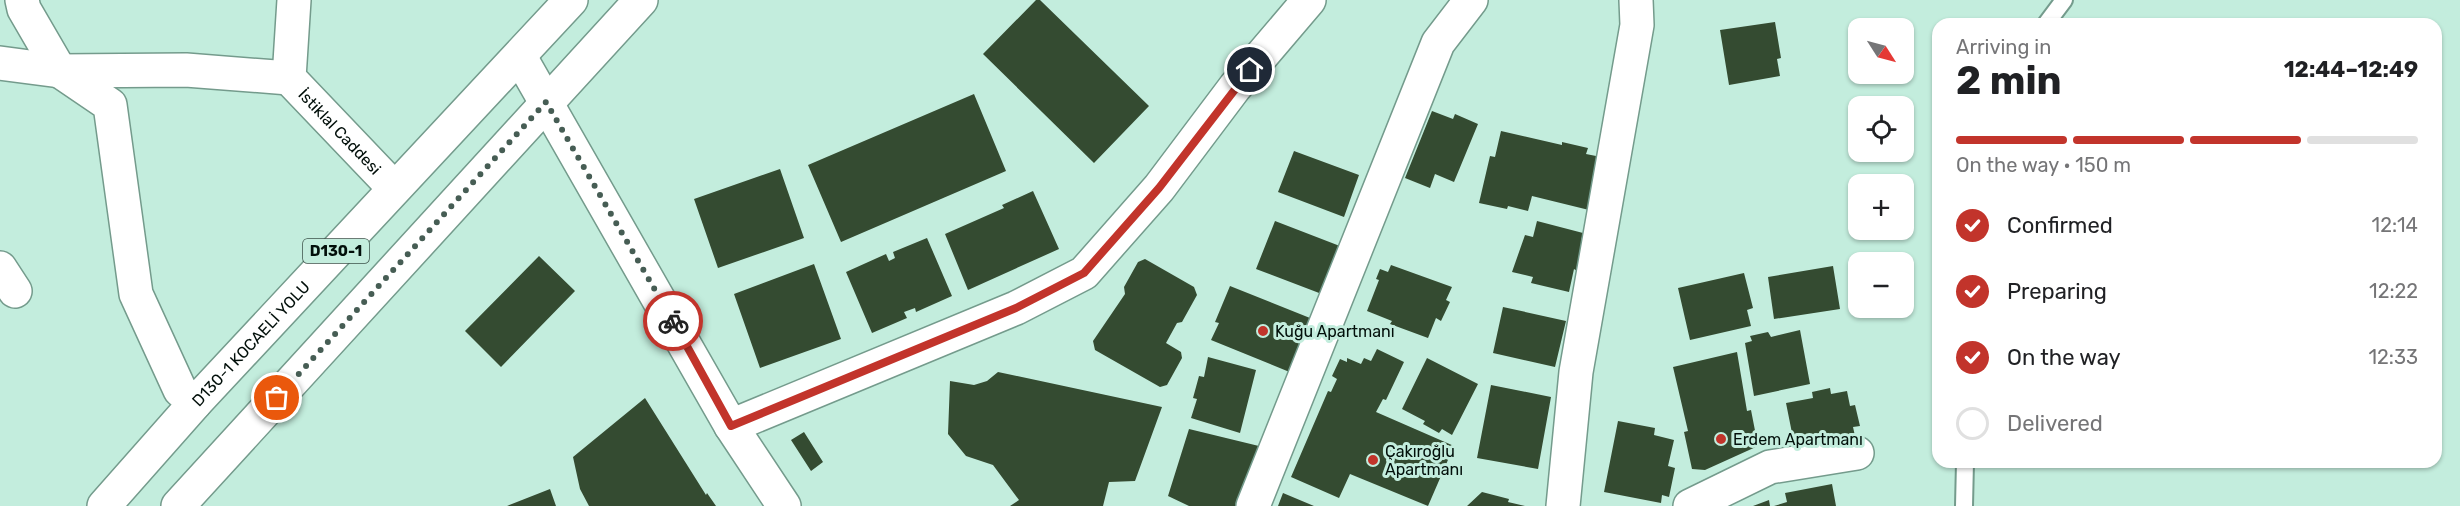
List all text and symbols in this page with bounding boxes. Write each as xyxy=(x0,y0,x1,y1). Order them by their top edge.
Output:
north arrow xyxy=(1848,18,1914,84)
map controls xyxy=(1848,18,1914,318)
text: Arriving in xyxy=(1956,35,2051,59)
pin xyxy=(1224,44,1275,95)
icon: home xyxy=(1233,53,1266,86)
text: 12:44–12:49 xyxy=(2284,56,2418,83)
text: 2 min xyxy=(1956,58,2062,104)
street label: İstiklal Caddesi xyxy=(294,85,385,178)
button: locate xyxy=(1848,96,1914,162)
text: On the way · 150 m xyxy=(1956,153,2131,177)
button: + xyxy=(1848,174,1914,240)
icon: check xyxy=(1956,209,1989,242)
text: Confirmed xyxy=(2007,212,2113,239)
text: 12:14 xyxy=(2372,213,2418,237)
road number: D130-1 xyxy=(303,239,369,263)
button: − xyxy=(1848,252,1914,318)
icon: check xyxy=(1956,275,1989,308)
street label: D130-1 KOCAELİ YOLU xyxy=(188,277,314,410)
text: Preparing xyxy=(2007,278,2107,305)
text: 12:22 xyxy=(2369,279,2418,303)
courier xyxy=(643,291,703,351)
icon: bike xyxy=(657,305,690,338)
place label: Kuğu Apartmanı xyxy=(1275,322,1395,341)
marker: Kuğu Apartmanı xyxy=(1256,324,1270,338)
icon: check xyxy=(1956,341,1989,374)
text: On the way xyxy=(2007,344,2121,371)
text: 12:33 xyxy=(2369,345,2418,369)
pin xyxy=(251,372,302,423)
icon: bag xyxy=(260,381,293,414)
text: Delivered xyxy=(2007,410,2103,437)
place label: Erdem Apartmanı xyxy=(1733,430,1863,449)
marker: Erdem Apartmanı xyxy=(1714,432,1728,446)
place label: Çakıroğlu Apartmanı xyxy=(1385,442,1463,479)
marker: Çakıroğlu Apartmanı xyxy=(1366,453,1380,467)

